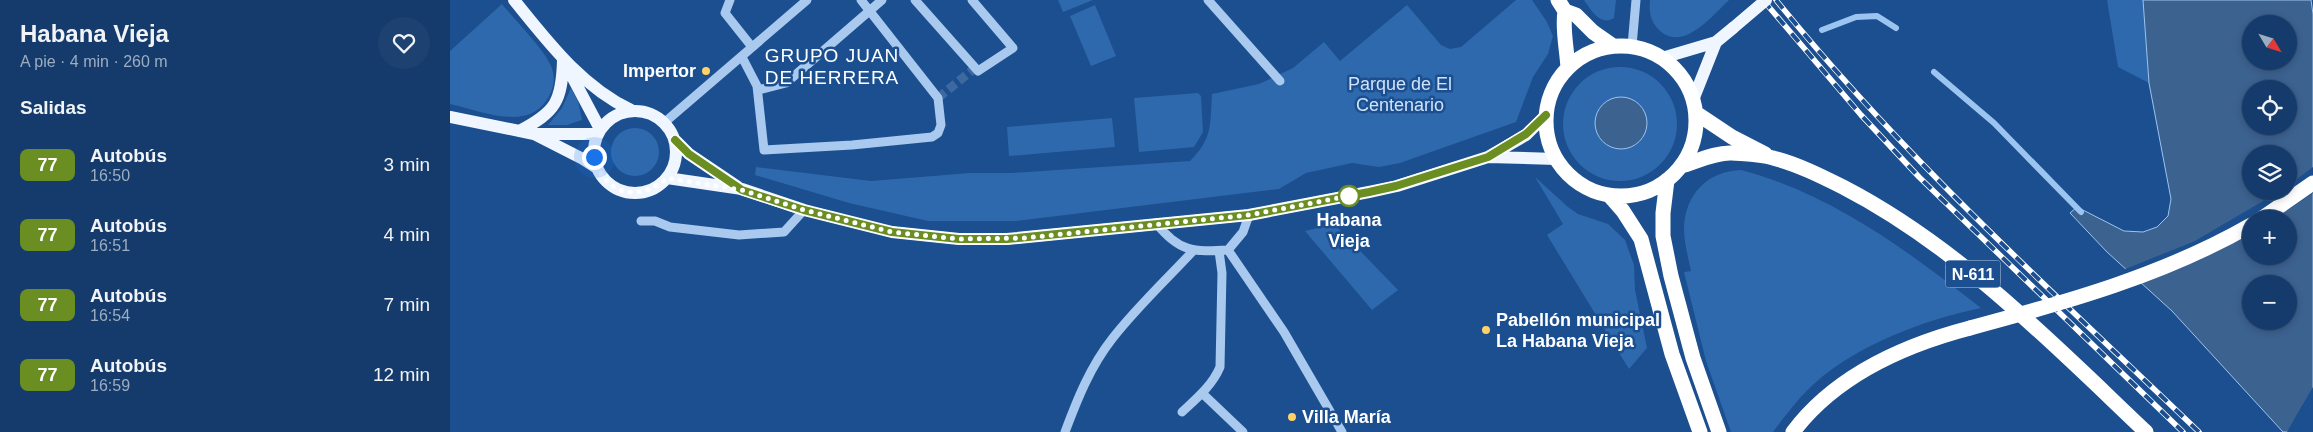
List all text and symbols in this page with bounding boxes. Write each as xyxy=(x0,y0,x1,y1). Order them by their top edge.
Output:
north arrow xyxy=(2242,15,2298,70)
map controls xyxy=(2242,15,2297,330)
button: heart xyxy=(378,17,430,69)
text: Habana Vieja xyxy=(20,20,169,47)
district label: GRUPO JUAN DE HERRERA xyxy=(765,45,899,88)
text: A pie · 4 min · 260 m xyxy=(20,53,168,70)
place label: Impertor xyxy=(623,61,696,81)
marker: Impertor xyxy=(700,65,712,77)
park label: Parque de El Centenario xyxy=(1348,74,1452,115)
button: locate xyxy=(2242,80,2297,135)
text: Salidas xyxy=(20,97,87,118)
text: Autobús xyxy=(90,145,167,166)
your location xyxy=(582,145,607,170)
button: layers xyxy=(2242,145,2297,200)
text: 3 min xyxy=(384,154,430,175)
text: 77 xyxy=(37,155,58,175)
text: 16:50 xyxy=(90,167,130,184)
marker: Habana Vieja xyxy=(1338,185,1360,207)
place label: Habana Vieja xyxy=(1316,210,1382,251)
button: + xyxy=(2242,210,2297,265)
text: Autobús xyxy=(90,215,167,236)
text: 4 min xyxy=(384,224,430,245)
text: 77 xyxy=(37,225,58,245)
text: 16:51 xyxy=(90,237,130,254)
road number: N-611 xyxy=(1946,260,2000,288)
button: − xyxy=(2242,275,2297,330)
text: Autobús xyxy=(90,285,167,306)
text: 7 min xyxy=(384,294,430,315)
text: 77 xyxy=(37,295,58,315)
text: 16:54 xyxy=(90,307,130,324)
place label: Pabellón municipal La Habana Vieja xyxy=(1496,310,1660,351)
marker: Pabellón municipal La Habana Vieja xyxy=(1480,324,1492,336)
text: Autobús xyxy=(90,355,167,376)
text: 12 min xyxy=(373,364,430,385)
text: 77 xyxy=(37,365,58,385)
text: 16:59 xyxy=(90,377,130,394)
place label: Villa María xyxy=(1302,407,1392,427)
marker: Villa María xyxy=(1286,411,1298,423)

